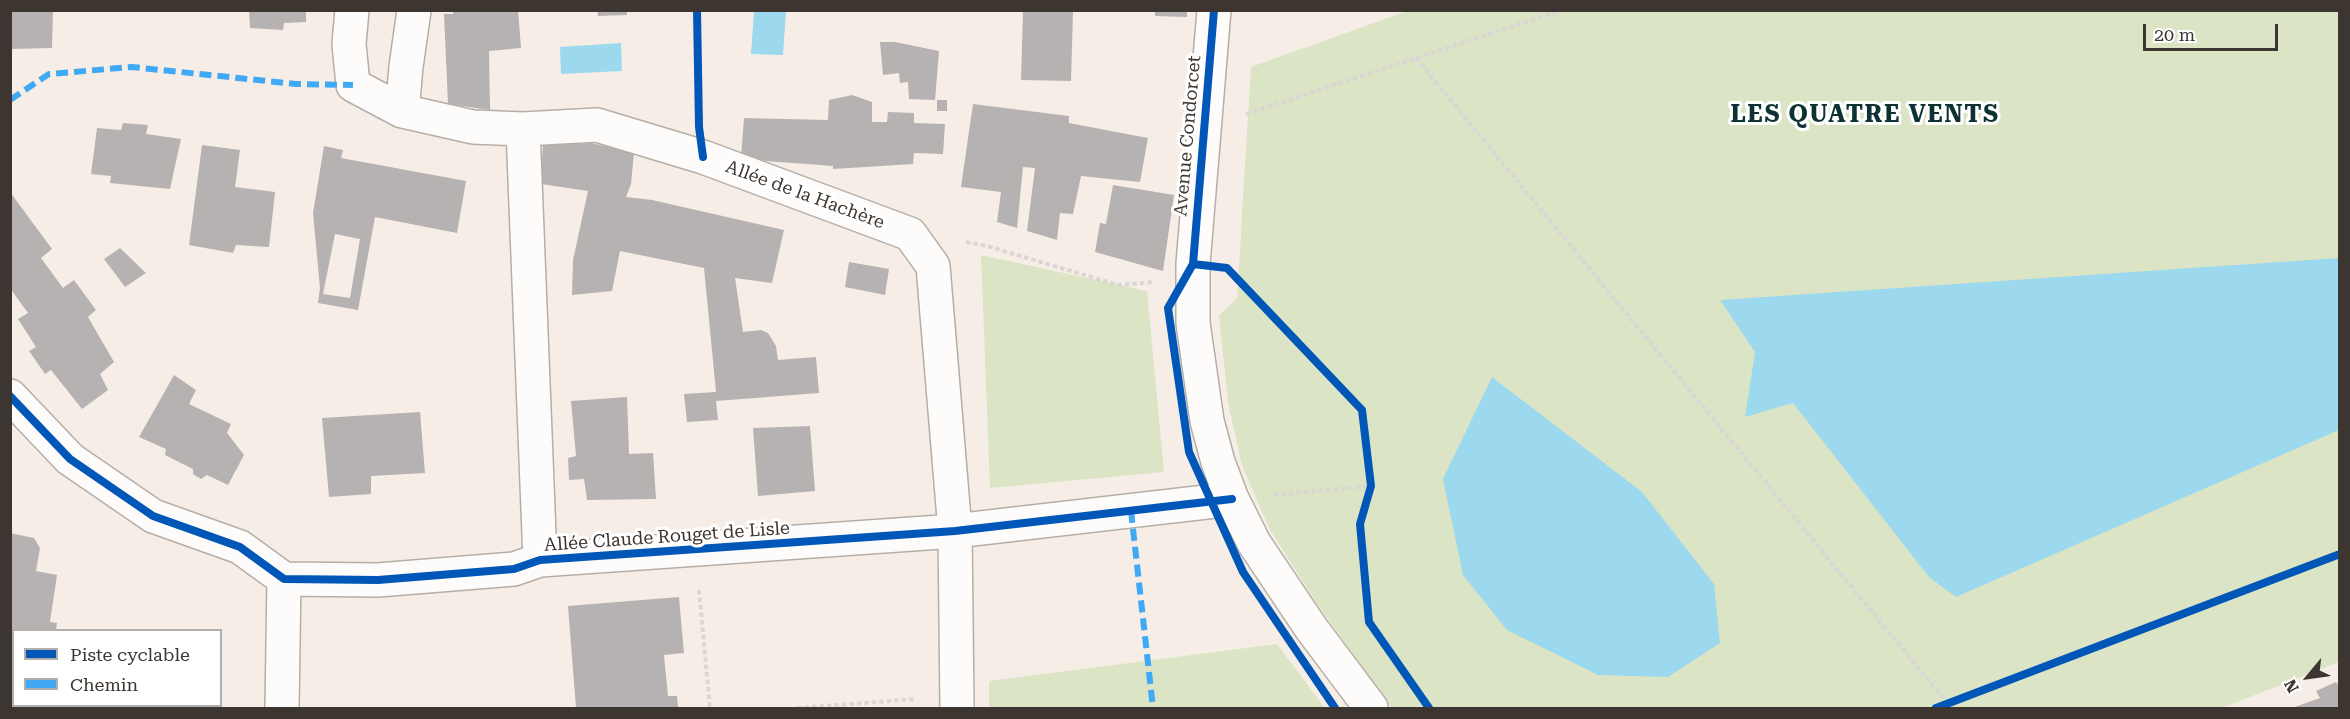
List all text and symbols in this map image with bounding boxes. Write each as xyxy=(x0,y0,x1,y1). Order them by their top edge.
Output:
scale bar xyxy=(2146,12,2281,50)
text: 20 m xyxy=(2154,24,2195,45)
street label: Avenue Condorcet xyxy=(1170,55,1206,217)
district label: LES QUATRE VENTS xyxy=(1730,101,2000,129)
street label: Allée de la Hachère xyxy=(723,156,887,234)
street label: Allée Claude Rouget de Lisle xyxy=(543,518,791,556)
legend xyxy=(12,629,222,707)
text: Piste cyclable xyxy=(70,644,190,665)
north arrow xyxy=(2278,647,2338,707)
text: Chemin xyxy=(70,674,138,695)
text: N xyxy=(2281,676,2303,696)

